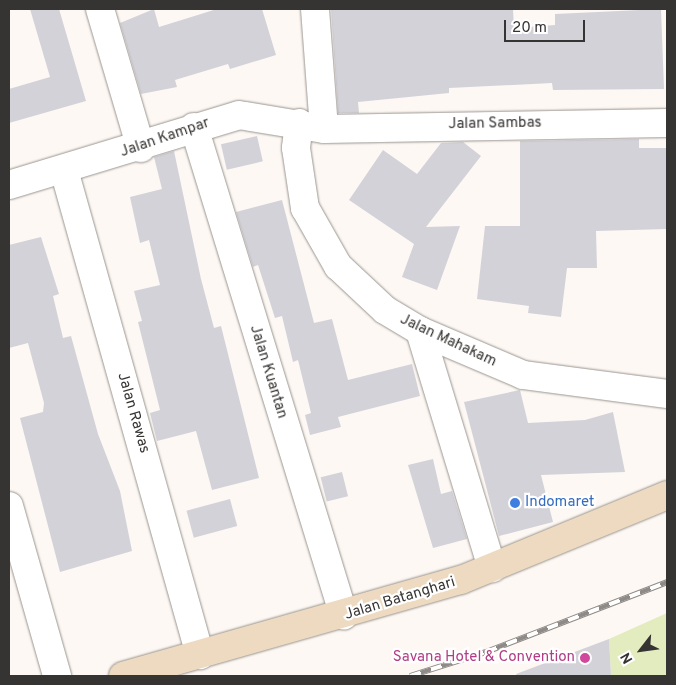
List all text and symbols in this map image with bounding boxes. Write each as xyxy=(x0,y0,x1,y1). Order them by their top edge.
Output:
scale bar xyxy=(506,10,587,42)
text: 20 m xyxy=(512,19,547,38)
street label: Jalan Kampar xyxy=(118,114,212,162)
street label: Jalan Sambas xyxy=(448,114,542,134)
street label: Jalan Mahakam xyxy=(397,311,499,371)
street label: Jalan Kuantan xyxy=(245,323,291,421)
street label: Jalan Rawas xyxy=(113,371,153,455)
place label: Indomaret xyxy=(525,494,595,512)
marker: Indomaret xyxy=(509,497,521,509)
street label: Jalan Batanghari xyxy=(343,574,457,624)
north arrow xyxy=(616,625,666,675)
place label: Savana Hotel & Convention xyxy=(393,649,575,667)
text: N xyxy=(618,649,637,666)
marker: Savana Hotel & Convention xyxy=(579,652,591,664)

